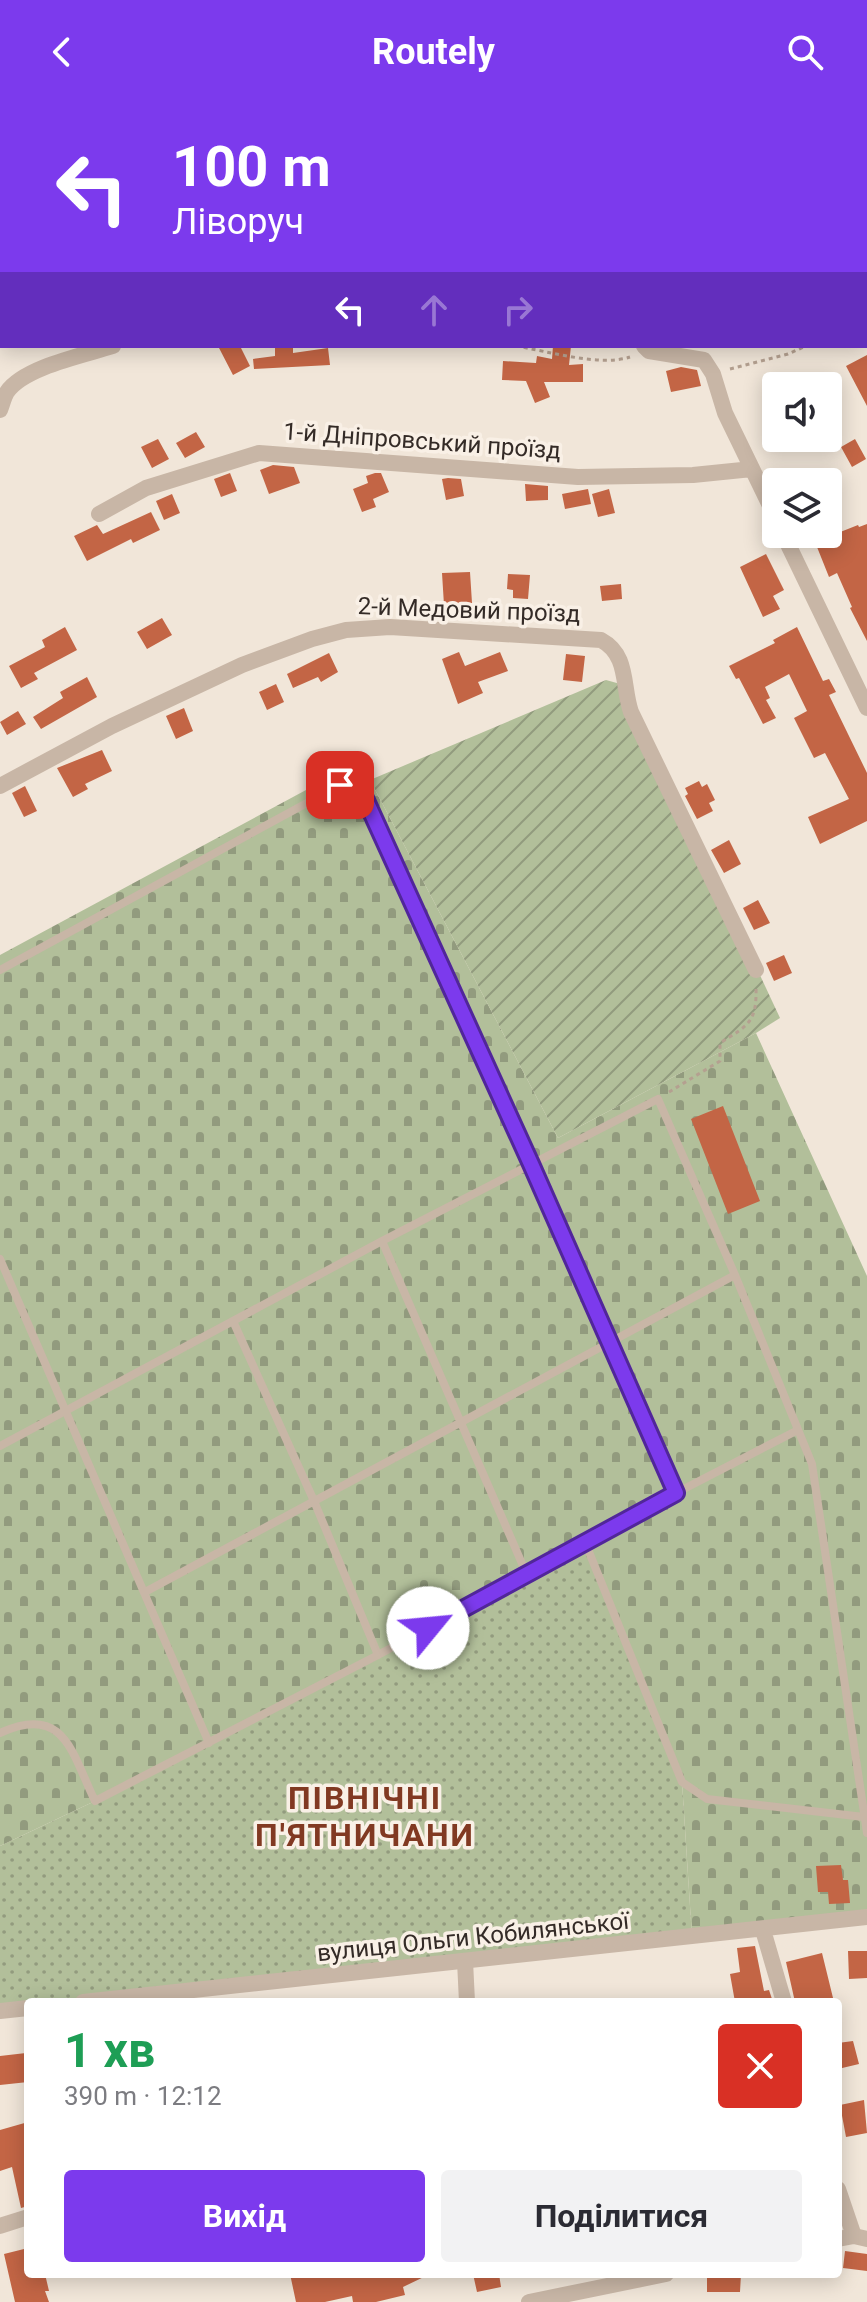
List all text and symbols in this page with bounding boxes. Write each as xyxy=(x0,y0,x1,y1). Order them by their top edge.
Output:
icon: back xyxy=(40,30,84,74)
icon: search xyxy=(783,30,827,74)
text: Routely xyxy=(372,31,495,73)
text: 100 m xyxy=(172,134,331,200)
icon: left xyxy=(40,136,144,240)
text: Ліворуч xyxy=(172,201,304,243)
icon: left xyxy=(328,288,372,332)
icon: ahead xyxy=(412,288,456,332)
icon: right xyxy=(496,288,540,332)
map controls xyxy=(762,372,842,548)
button: sound xyxy=(762,372,842,452)
street label: 1-й Дніпровський проїзд xyxy=(282,417,562,465)
button: layers xyxy=(762,468,842,548)
street label: 2-й Медовий проїзд xyxy=(357,592,581,628)
pin xyxy=(306,751,374,819)
icon: arrive xyxy=(318,763,362,807)
position arrow xyxy=(386,1586,470,1670)
district label: ПІВНІЧНІ П'ЯТНИЧАНИ xyxy=(255,1779,475,1854)
street label: вулиця Ольги Кобилянської xyxy=(316,1907,631,1967)
text: 1 хв xyxy=(64,2022,155,2079)
button: close xyxy=(718,2024,802,2108)
text: 390 m · 12:12 xyxy=(64,2081,222,2111)
button: Вихід xyxy=(64,2170,425,2262)
button: Поділитися xyxy=(441,2170,802,2262)

